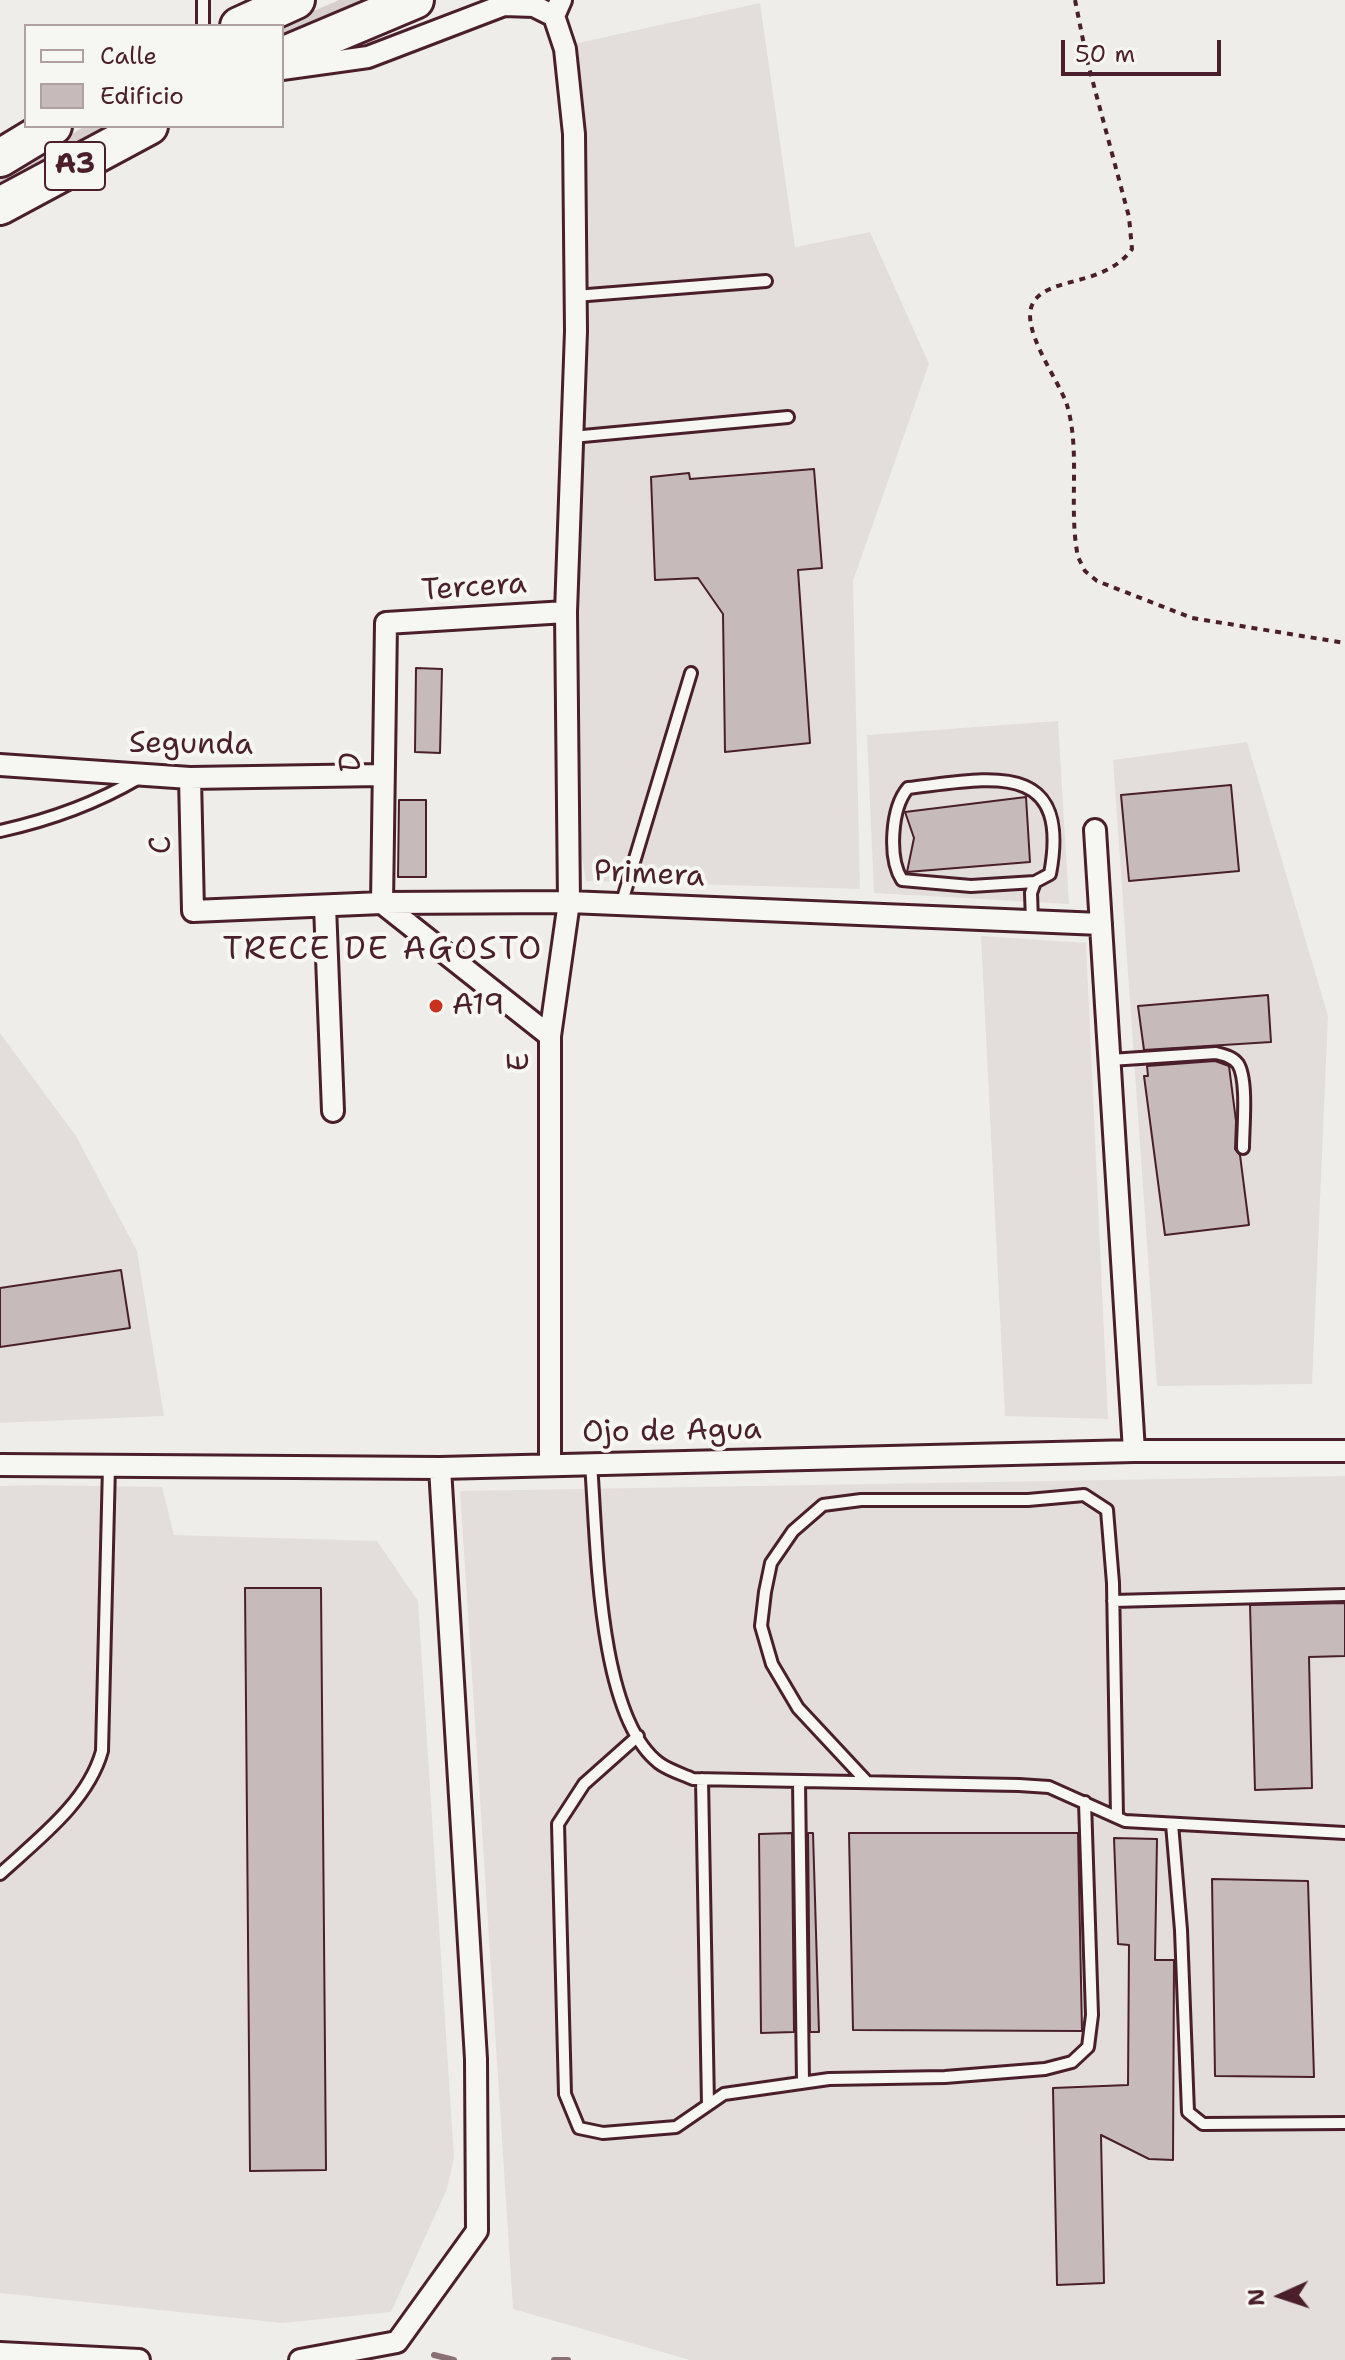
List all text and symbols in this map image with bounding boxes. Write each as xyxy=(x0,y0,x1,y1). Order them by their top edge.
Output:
legend xyxy=(24,24,284,128)
scale bar xyxy=(1065,24,1225,74)
text: 50 m xyxy=(1075,38,1135,70)
text: Calle xyxy=(100,40,157,72)
text: Edificio xyxy=(100,80,184,112)
road number: A3 xyxy=(45,142,105,190)
street label: Tercera xyxy=(420,566,528,610)
street label: Segunda xyxy=(129,726,253,764)
street label: D xyxy=(334,752,370,772)
street label: C xyxy=(144,835,180,855)
street label: Primera xyxy=(593,854,705,896)
district label: TRECE DE AGOSTO xyxy=(223,932,543,970)
place label: A19 xyxy=(452,988,504,1024)
marker: A19 xyxy=(427,997,445,1015)
street label: E xyxy=(502,1052,538,1072)
street label: Ojo de Agua xyxy=(582,1412,762,1452)
north arrow xyxy=(1241,2256,1321,2336)
text: N xyxy=(1242,2288,1271,2307)

